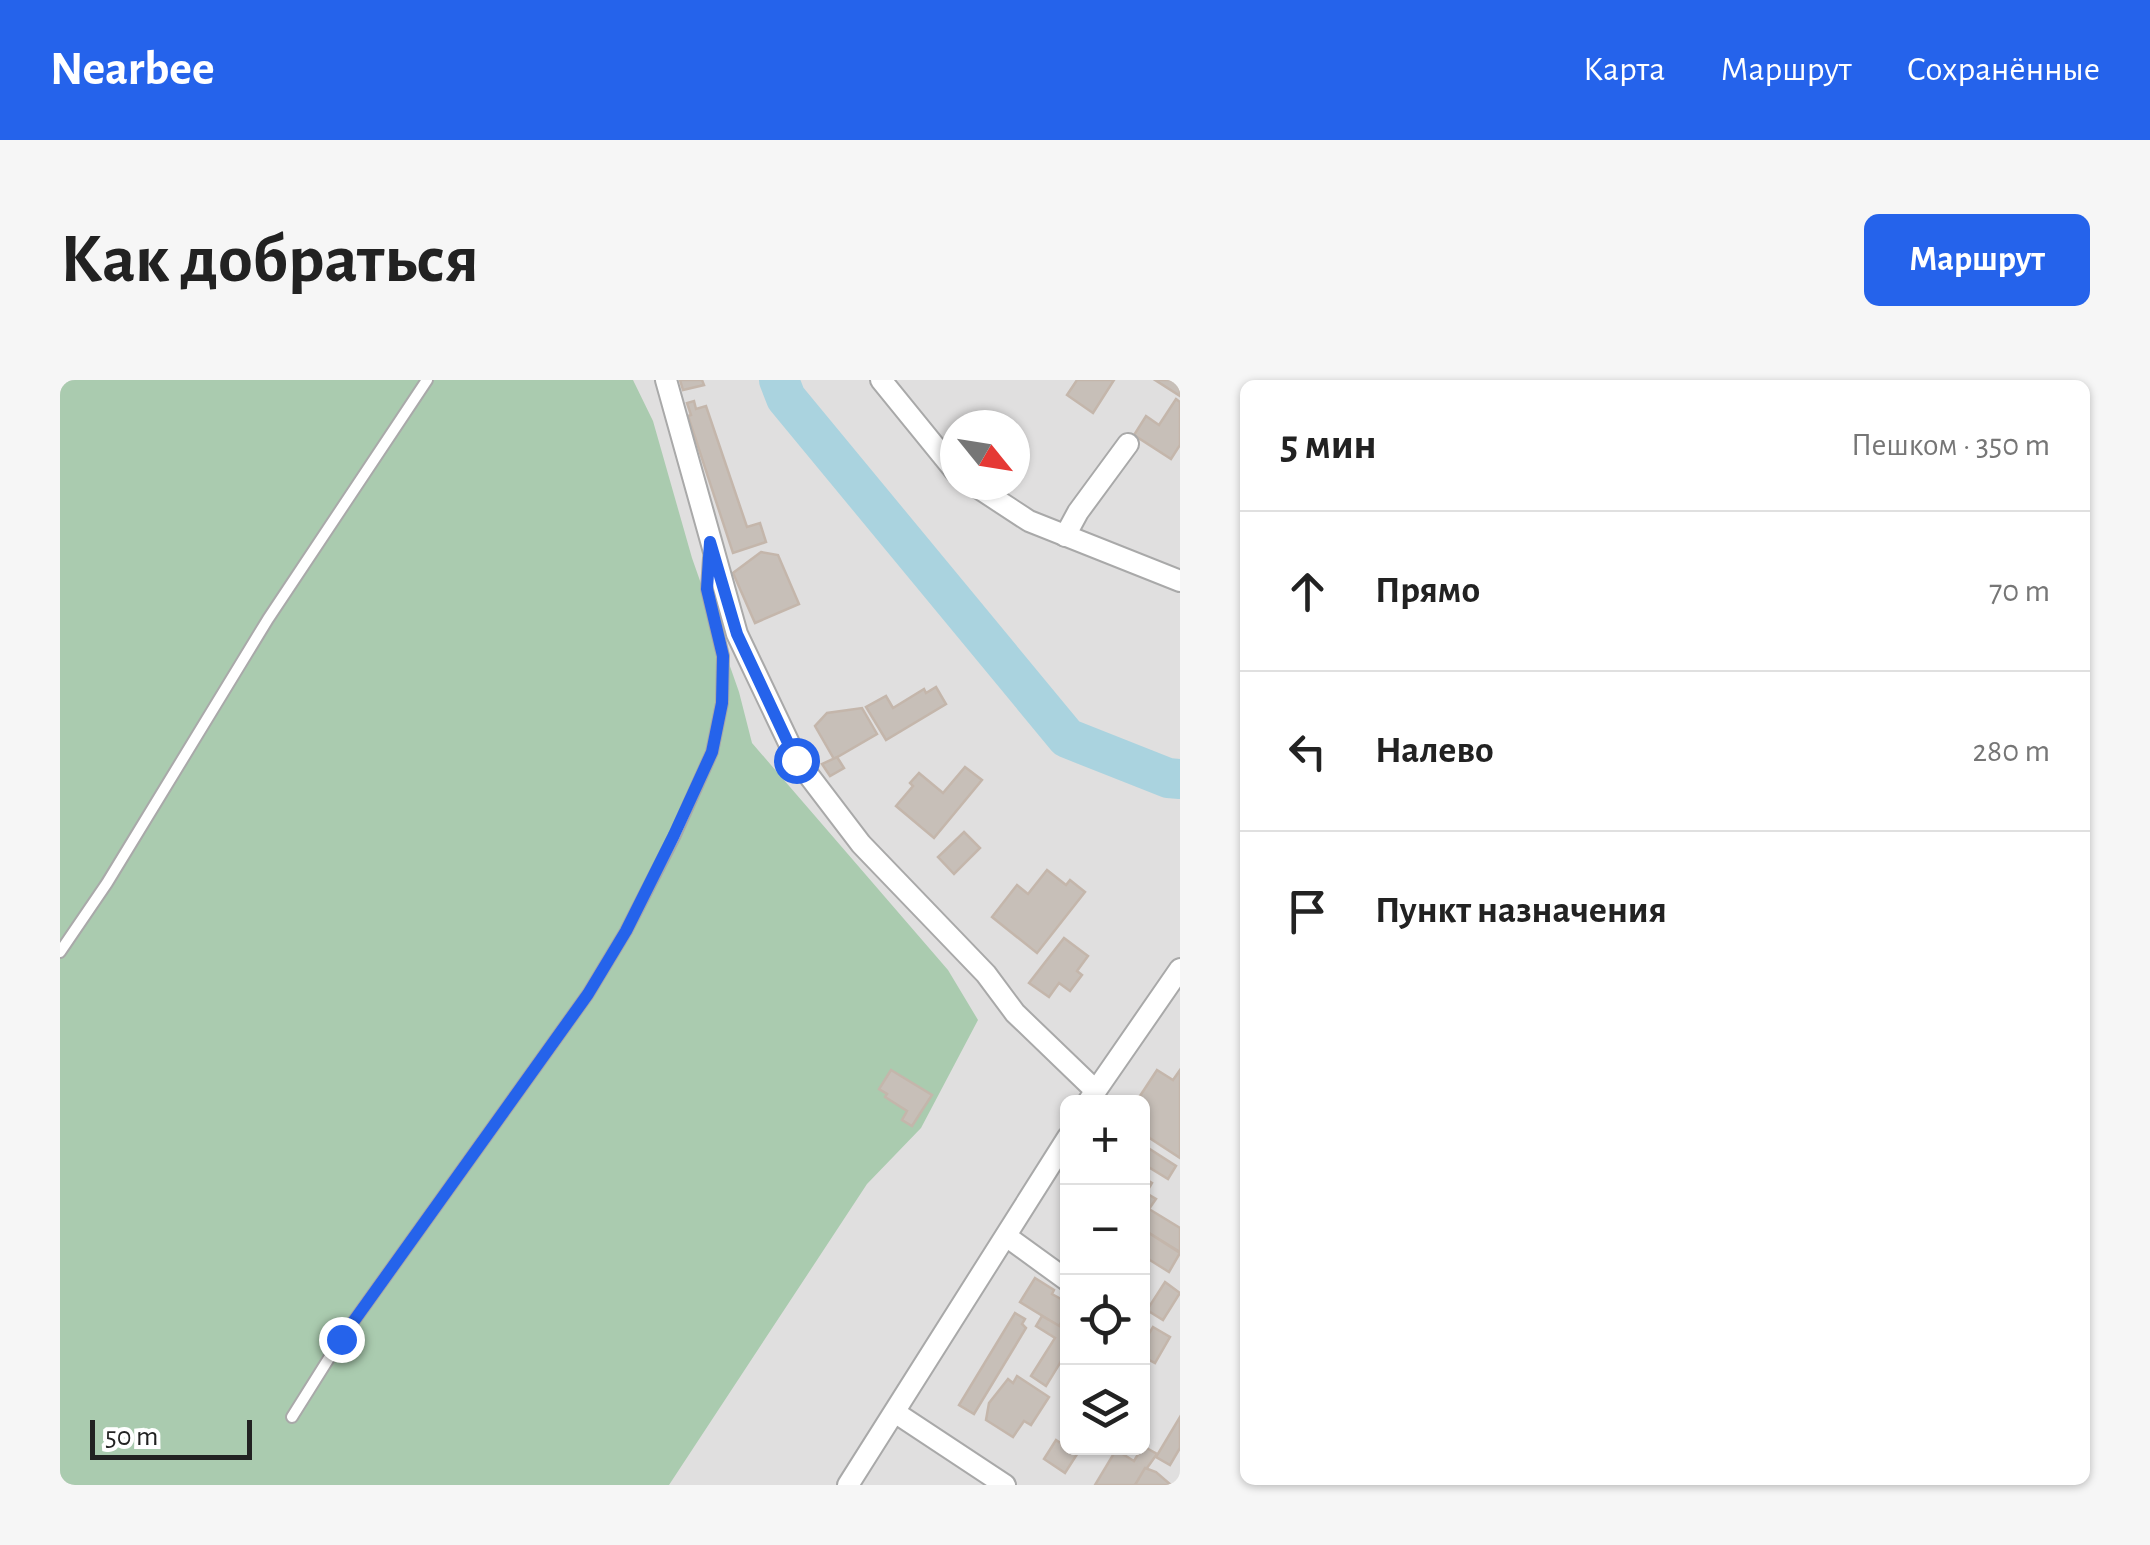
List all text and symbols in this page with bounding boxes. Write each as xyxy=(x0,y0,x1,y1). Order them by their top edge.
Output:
text: Nearbee xyxy=(50,46,215,94)
text: Карта xyxy=(1583,52,1665,87)
text: Маршрут xyxy=(1720,52,1852,87)
text: Сохранённые xyxy=(1907,52,2100,87)
button: Маршрут xyxy=(1864,214,2090,306)
text: Как добраться xyxy=(60,225,479,295)
north arrow xyxy=(940,410,1030,500)
text: 5 мин xyxy=(1280,424,1377,466)
text: Пешком · 350 m xyxy=(1851,429,2050,461)
icon: ahead xyxy=(1280,564,1335,619)
text: Прямо xyxy=(1375,572,1480,610)
text: 70 m xyxy=(1989,575,2050,607)
icon: left xyxy=(1280,724,1335,779)
text: Налево xyxy=(1375,732,1494,770)
text: 280 m xyxy=(1972,735,2050,767)
route start xyxy=(774,738,820,784)
icon: arrive xyxy=(1280,884,1335,939)
text: Пункт назначения xyxy=(1375,892,1667,930)
map controls xyxy=(1060,1095,1150,1455)
button: + xyxy=(1060,1095,1150,1185)
button: − xyxy=(1060,1185,1150,1275)
button: locate xyxy=(1060,1275,1150,1365)
route end xyxy=(319,1317,365,1363)
button: layers xyxy=(1060,1365,1150,1455)
scale bar xyxy=(90,1415,252,1460)
text: 50 m xyxy=(105,1423,159,1451)

